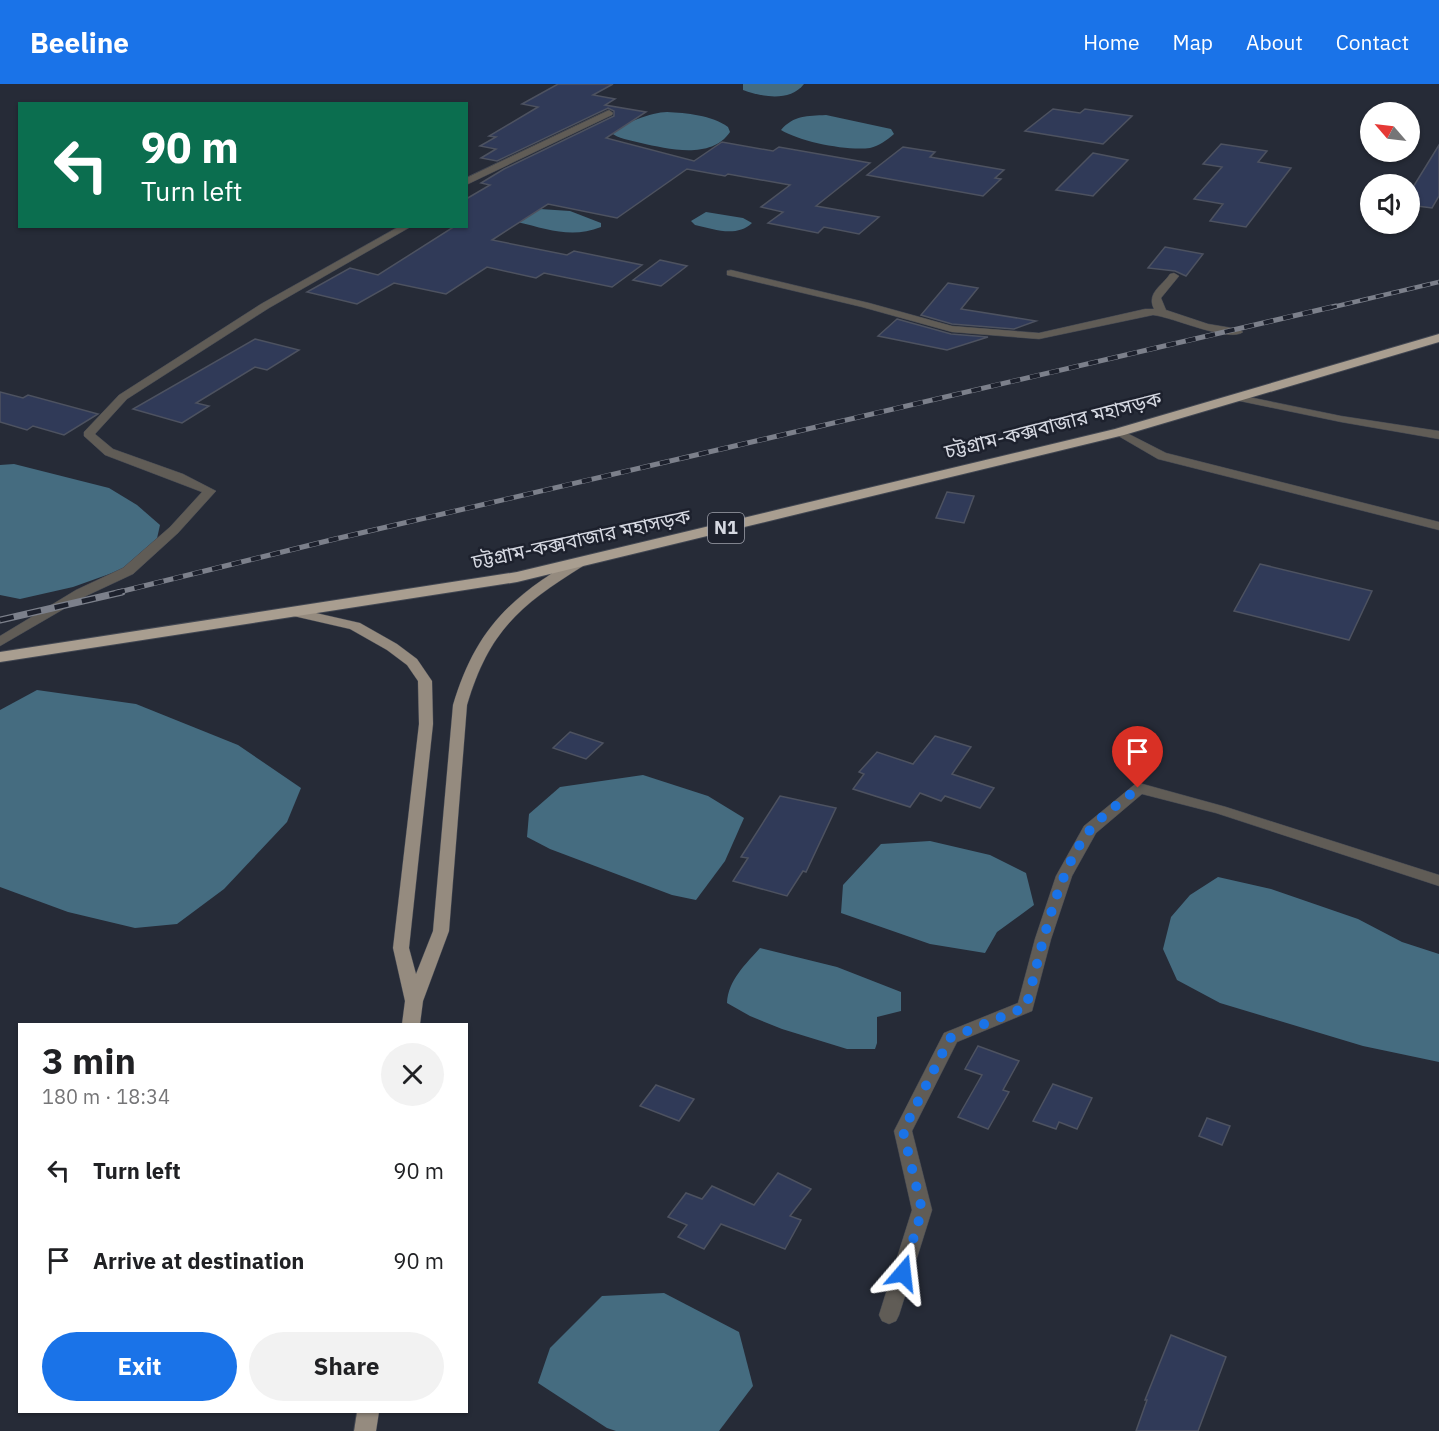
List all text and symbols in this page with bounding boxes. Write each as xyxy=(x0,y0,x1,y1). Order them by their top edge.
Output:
text: Beeline xyxy=(30,24,129,61)
text: Home xyxy=(1083,28,1140,56)
text: Map xyxy=(1173,28,1213,56)
text: About xyxy=(1246,28,1303,56)
text: Contact xyxy=(1336,28,1409,56)
north arrow xyxy=(1360,102,1420,162)
map controls xyxy=(1360,102,1420,234)
text: 90 m xyxy=(141,120,239,175)
icon: left xyxy=(42,126,120,204)
text: Turn left xyxy=(141,173,242,208)
button: sound xyxy=(1360,174,1420,234)
street label: চট্টগ্রাম-কক্সবাজার মহাসড়ক xyxy=(940,384,1165,465)
street label: চট্টগ্রাম-কক্সবাজার মহাসড়ক xyxy=(468,502,694,575)
road number: N1 xyxy=(708,513,744,543)
pin xyxy=(1112,726,1163,788)
icon: arrive xyxy=(1121,735,1154,768)
text: 3 min xyxy=(42,1037,136,1084)
button: close xyxy=(381,1043,444,1106)
text: 180 m · 18:34 xyxy=(42,1083,170,1110)
icon: left xyxy=(42,1154,75,1187)
text: Turn left xyxy=(93,1156,181,1185)
text: 90 m xyxy=(393,1156,444,1185)
position arrow xyxy=(871,1241,935,1305)
icon: arrive xyxy=(42,1244,75,1277)
text: Arrive at destination xyxy=(93,1246,304,1275)
text: 90 m xyxy=(393,1246,444,1275)
button: Exit xyxy=(42,1332,237,1401)
button: Share xyxy=(249,1332,444,1401)

